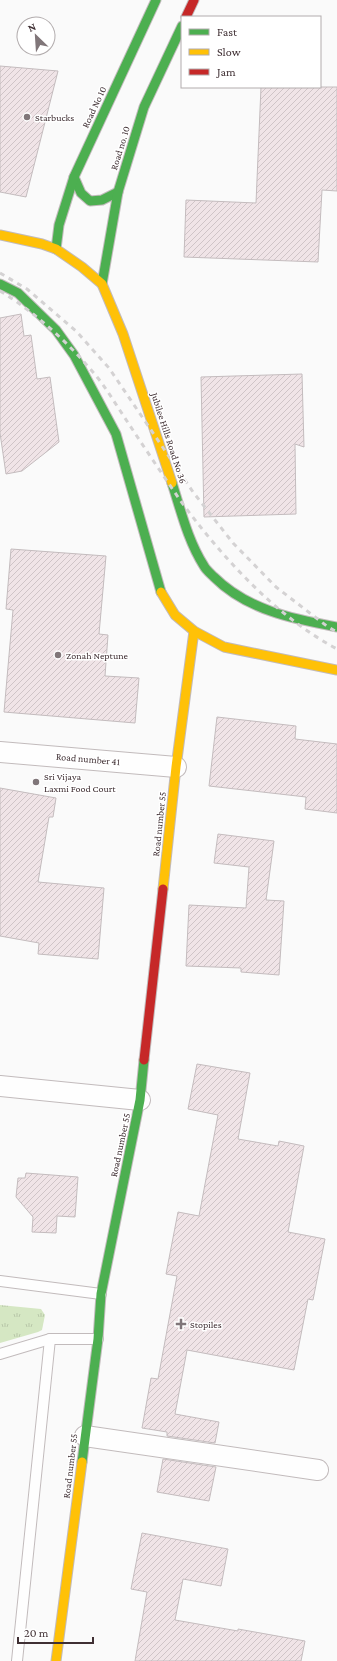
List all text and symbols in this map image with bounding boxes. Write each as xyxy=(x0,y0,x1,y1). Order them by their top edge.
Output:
north arrow xyxy=(16,16,56,56)
legend xyxy=(181,16,321,88)
text: N xyxy=(26,20,38,34)
text: Fast xyxy=(217,25,238,39)
text: Slow xyxy=(217,45,241,59)
text: Jam xyxy=(216,65,236,79)
street label: Road No 10 xyxy=(80,84,109,129)
marker: Starbucks xyxy=(22,112,32,122)
place label: Starbucks xyxy=(35,112,74,123)
street label: Road no. 10 xyxy=(108,124,132,171)
street label: Jubilee Hills Road No 36 xyxy=(149,390,189,485)
marker: Zonah Neptune xyxy=(53,650,63,660)
place label: Zonah Neptune xyxy=(66,650,129,661)
street label: Road number 41 xyxy=(56,751,120,767)
place label: Sri Vijaya Laxmi Food Court xyxy=(44,771,116,794)
marker: Sri Vijaya Laxmi Food Court xyxy=(31,777,41,787)
street label: Road number 55 xyxy=(150,791,168,857)
street label: Road number 55 xyxy=(108,1112,132,1178)
marker: Stopiles xyxy=(175,1318,187,1330)
place label: Stopiles xyxy=(190,1319,222,1330)
street label: Road number 55 xyxy=(61,1433,79,1499)
scale bar xyxy=(18,1619,93,1645)
text: 20 m xyxy=(24,1626,49,1640)

